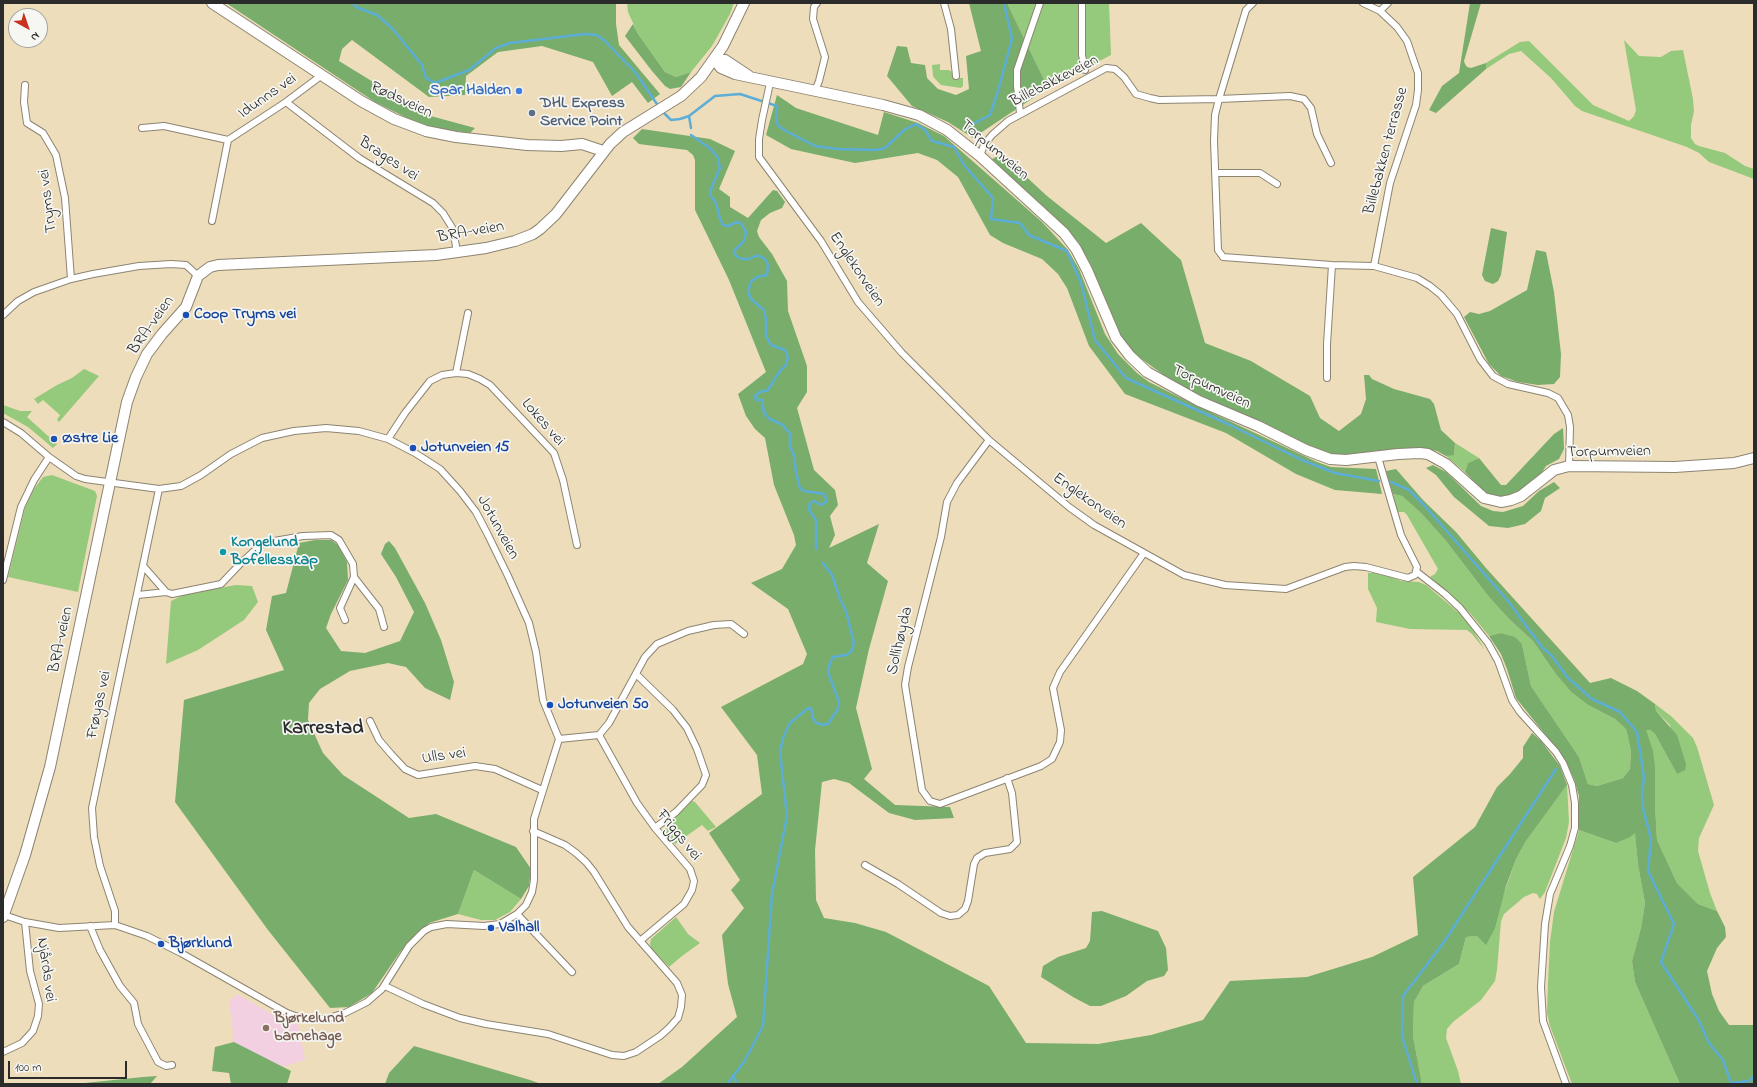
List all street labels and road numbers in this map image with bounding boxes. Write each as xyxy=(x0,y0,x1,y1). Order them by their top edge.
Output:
street label: Billebakkeveien xyxy=(1008,52,1102,112)
street label: Idunns vei xyxy=(235,70,301,124)
street label: Rødsveien xyxy=(367,78,435,124)
street label: Billebakken terrasse xyxy=(1361,85,1413,217)
street label: Torpumveien xyxy=(956,117,1032,185)
street label: Brages vei xyxy=(354,134,422,186)
street label: Tryms vei xyxy=(36,168,62,234)
street label: BRA-veien xyxy=(436,218,506,248)
street label: Englekorveien xyxy=(824,229,888,311)
street label: BRA-veien xyxy=(125,293,179,359)
street label: Torpumveien xyxy=(1169,362,1253,414)
street label: Lokes vei xyxy=(516,395,568,451)
street label: Torpumveien xyxy=(1567,443,1651,463)
street label: Englekorveien xyxy=(1048,469,1130,535)
street label: Jotunveien xyxy=(472,493,522,563)
street label: BRA-veien xyxy=(46,605,78,675)
street label: Sollihøyda xyxy=(884,605,918,677)
street label: Frøyas vei xyxy=(83,669,117,741)
street label: Ulls vei xyxy=(421,744,467,770)
street label: Friggs vei xyxy=(652,807,704,865)
street label: Njårds vei xyxy=(31,937,59,1003)

